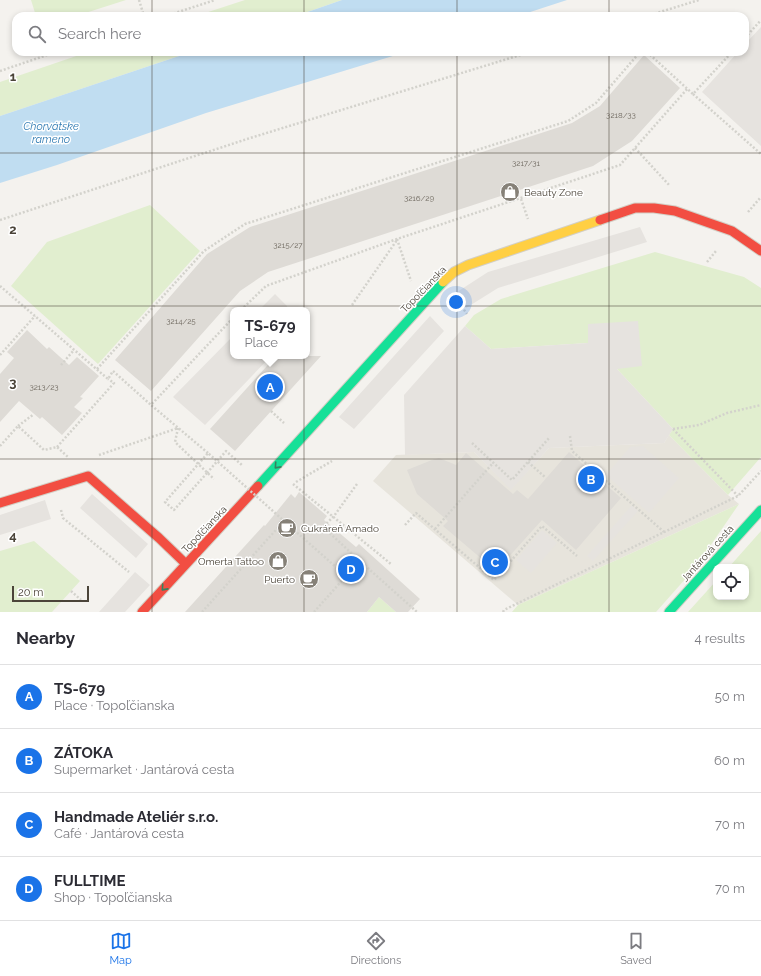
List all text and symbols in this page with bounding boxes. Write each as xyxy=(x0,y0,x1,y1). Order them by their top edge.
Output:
search box xyxy=(12,12,749,56)
icon: search xyxy=(26,23,48,45)
text: Search here xyxy=(58,25,141,43)
text: 1 xyxy=(10,69,17,84)
house number: 3218/33 xyxy=(606,110,636,120)
water label: Chorvátske rameno xyxy=(23,120,79,146)
house number: 3217/31 xyxy=(512,158,541,168)
shop icon: Beauty Zone xyxy=(499,181,521,203)
place label: Beauty Zone xyxy=(524,187,583,198)
house number: 3216/29 xyxy=(404,193,434,203)
text: 2 xyxy=(9,222,17,237)
house number: 3215/27 xyxy=(273,240,303,250)
street label: Topoľčianska xyxy=(398,264,448,315)
your location xyxy=(446,292,466,312)
popup xyxy=(230,307,310,359)
house number: 3214/25 xyxy=(166,316,196,326)
text: TS-679 xyxy=(244,317,296,335)
text: Place xyxy=(244,335,278,350)
pin: A xyxy=(257,372,283,402)
text: 3 xyxy=(9,375,17,390)
house number: 3213/23 xyxy=(29,382,59,392)
one-way arrow xyxy=(274,461,282,469)
pin: B xyxy=(578,464,604,494)
street label: Topoľčianska xyxy=(180,504,229,555)
cafe icon: Cukráreň Amado xyxy=(276,517,298,539)
place label: Cukráreň Amado xyxy=(301,523,379,534)
street label: Jantárová cesta xyxy=(679,523,736,584)
text: 4 xyxy=(9,528,17,543)
pin: C xyxy=(482,547,508,577)
shop icon: Omerta Tattoo xyxy=(267,550,289,572)
pin: D xyxy=(338,554,364,584)
place label: Omerta Tattoo xyxy=(198,556,264,567)
map controls xyxy=(713,564,749,600)
button: locate xyxy=(713,564,749,600)
cafe icon: Puerto xyxy=(298,568,320,590)
place label: Puerto xyxy=(264,574,295,585)
one-way arrow xyxy=(161,583,169,591)
scale bar xyxy=(12,584,89,603)
text: 20 m xyxy=(18,586,43,599)
text: Nearby xyxy=(16,628,75,648)
text: 4 results xyxy=(694,631,745,646)
text: TS-679 xyxy=(54,680,105,698)
text: A xyxy=(25,689,33,704)
text: 50 m xyxy=(715,689,745,704)
text: Place · Topoľčianska xyxy=(54,698,174,713)
text: ZÁTOKA xyxy=(54,744,113,762)
text: B xyxy=(25,753,33,768)
text: 60 m xyxy=(714,753,745,768)
text: Supermarket · Jantárová cesta xyxy=(54,762,234,777)
text: Handmade Ateliér s.r.o. xyxy=(54,808,218,826)
text: C xyxy=(25,817,33,832)
text: 70 m xyxy=(715,817,745,832)
text: Café · Jantárová cesta xyxy=(54,826,184,841)
text: FULLTIME xyxy=(54,872,125,890)
text: D xyxy=(24,881,34,896)
text: 70 m xyxy=(715,881,745,896)
text: Shop · Topoľčianska xyxy=(54,890,172,905)
tab: Map xyxy=(109,930,132,967)
tab: Directions xyxy=(351,930,401,967)
tab: Saved xyxy=(620,930,652,967)

